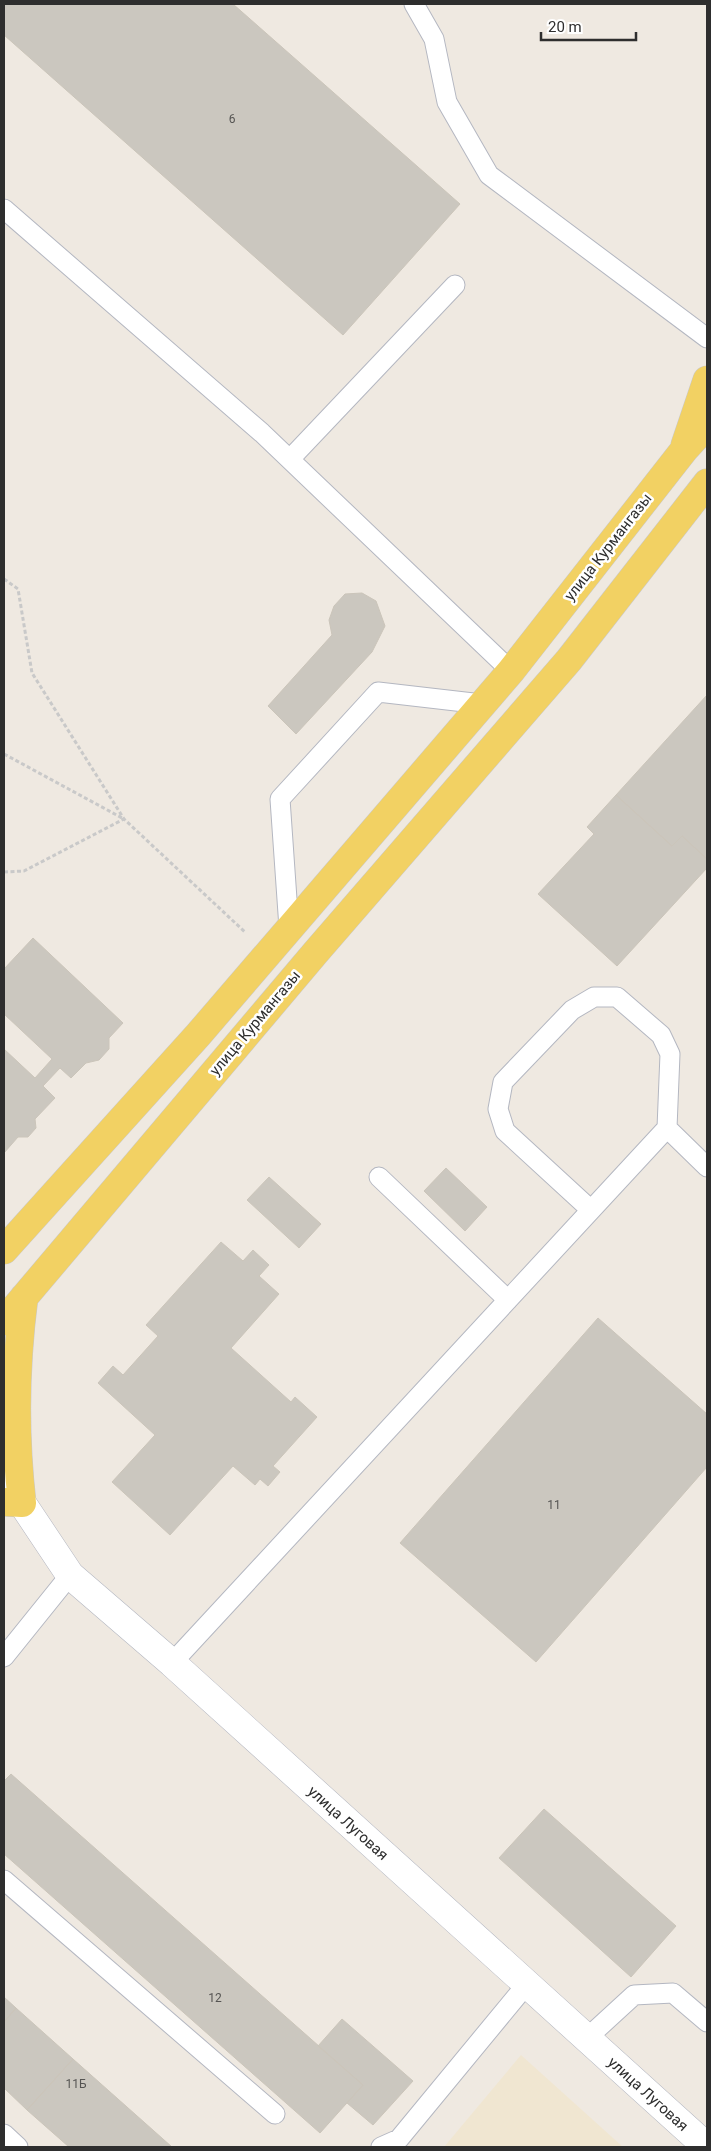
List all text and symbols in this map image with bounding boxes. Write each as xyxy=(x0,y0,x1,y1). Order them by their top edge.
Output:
scale bar xyxy=(541,10,636,42)
text: 20 m xyxy=(548,18,582,36)
house number: 6 xyxy=(229,112,236,126)
street label: улица Курмангазы xyxy=(560,490,656,604)
street label: улица Курмангазы xyxy=(206,967,304,1079)
house number: 11 xyxy=(547,1498,561,1512)
street label: улица Луговая xyxy=(304,1782,392,1864)
house number: 12 xyxy=(208,1991,222,2005)
street label: улица Луговая xyxy=(604,2053,692,2135)
house number: 11Б xyxy=(65,2077,87,2091)

